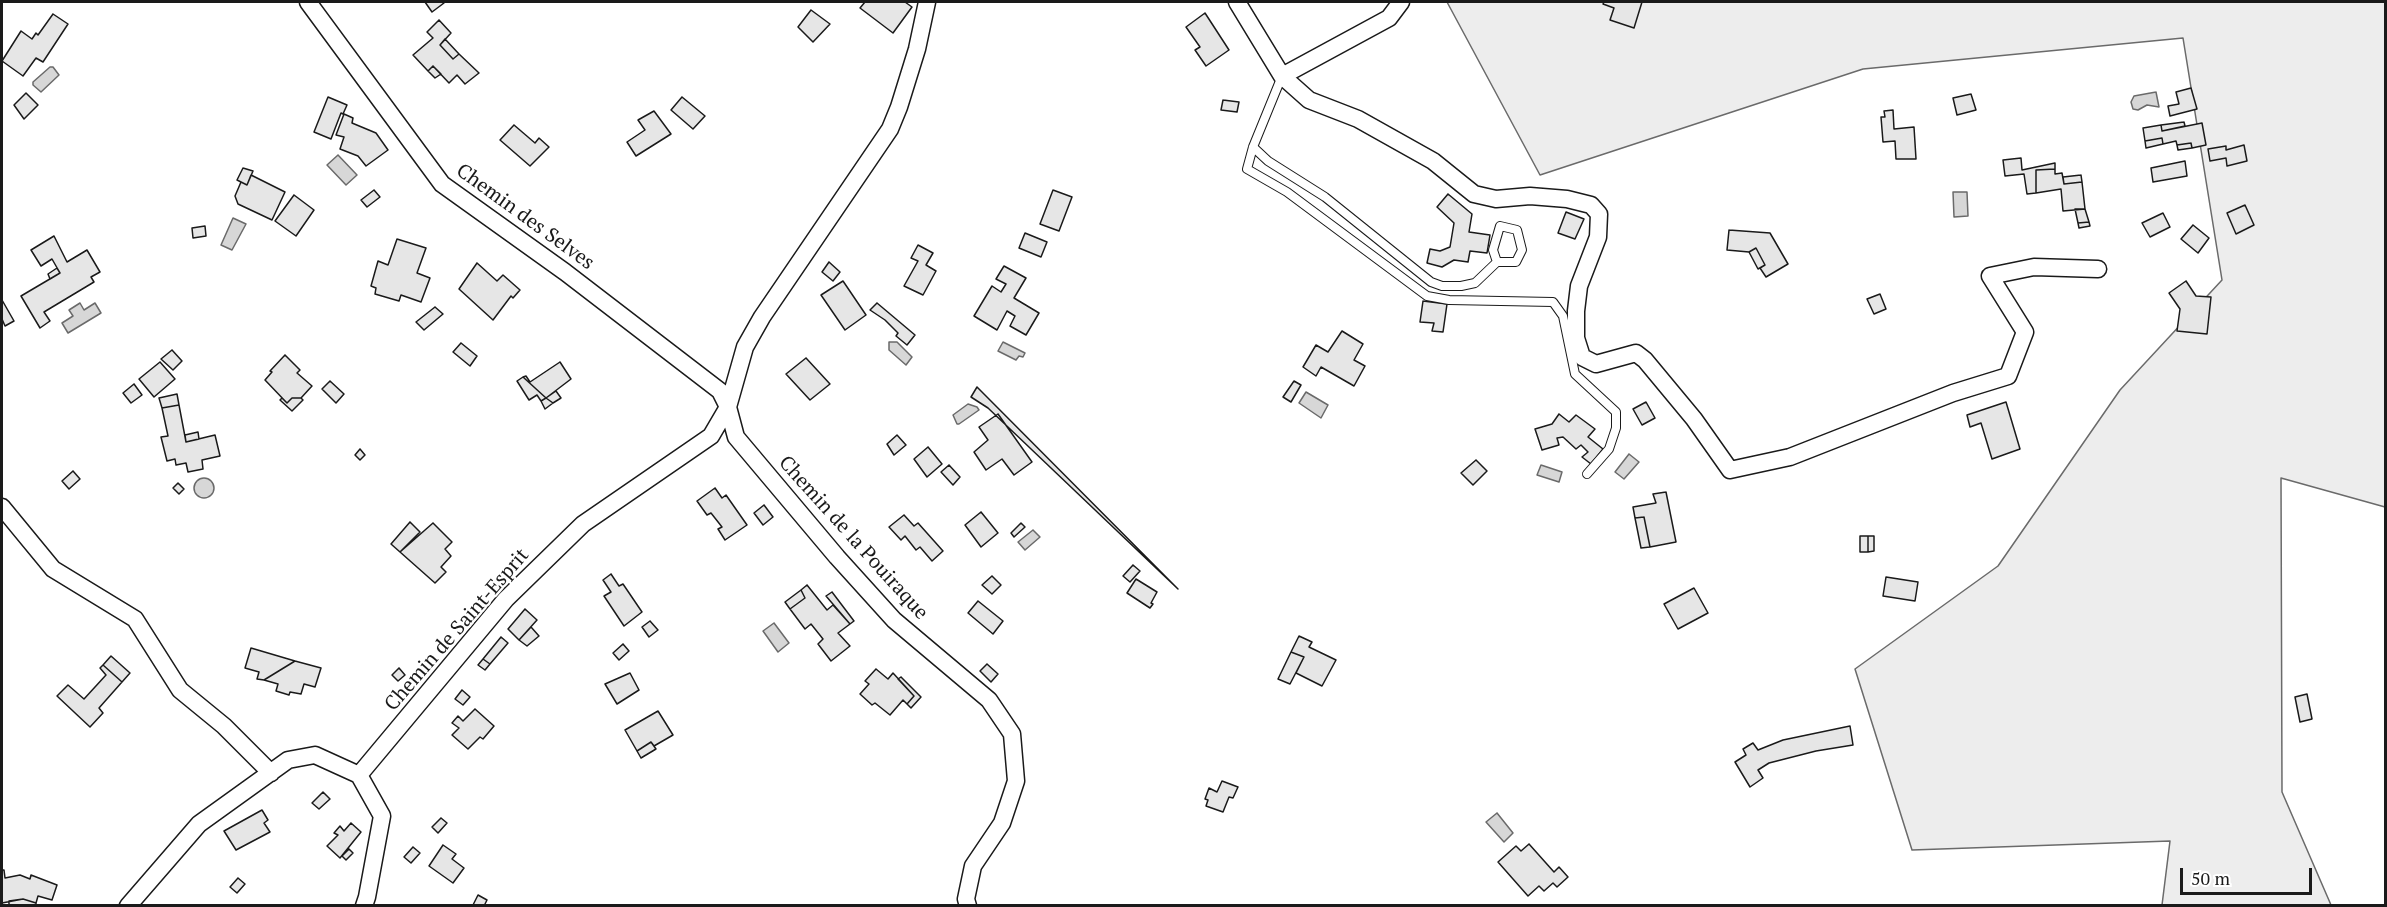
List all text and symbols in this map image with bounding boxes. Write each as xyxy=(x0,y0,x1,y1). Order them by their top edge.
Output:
street label: Chemin des Selves xyxy=(451,159,599,275)
street label: Chemin de la Pouiraque xyxy=(773,451,933,625)
street label: Chemin de Saint-Esprit xyxy=(380,544,534,716)
scale bar xyxy=(2183,856,2315,894)
text: 50 m xyxy=(2191,866,2230,890)

